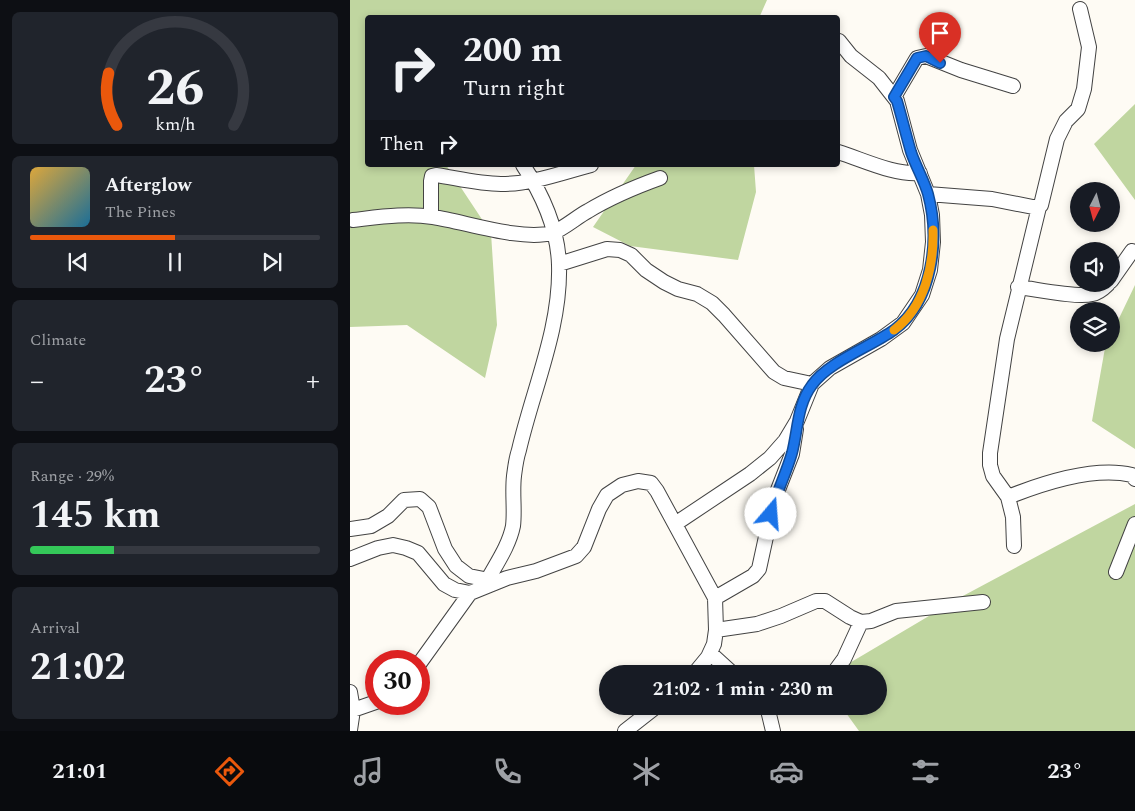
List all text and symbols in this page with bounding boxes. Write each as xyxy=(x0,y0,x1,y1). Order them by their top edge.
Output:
pin xyxy=(919,12,961,63)
icon: arrive xyxy=(926,19,954,47)
text: 200 m xyxy=(463,24,562,77)
icon: right xyxy=(380,35,445,100)
text: 26 xyxy=(146,49,204,128)
text: Turn right xyxy=(463,72,565,105)
text: km/h xyxy=(155,111,195,138)
text: Then xyxy=(380,130,424,159)
icon: right xyxy=(434,130,462,158)
text: Afterglow xyxy=(105,171,192,200)
north arrow xyxy=(1070,182,1120,232)
map controls xyxy=(1070,182,1120,352)
text: The Pines xyxy=(105,200,176,224)
button: sound xyxy=(1070,242,1120,292)
icon: previous xyxy=(64,248,92,276)
icon: pause xyxy=(161,248,189,276)
icon: next xyxy=(258,248,286,276)
button: layers xyxy=(1070,302,1120,352)
text: Climate xyxy=(30,328,86,352)
text: 23° xyxy=(144,352,206,410)
text: − xyxy=(30,360,44,403)
text: + xyxy=(306,360,320,403)
text: Range · 29% xyxy=(30,464,114,488)
text: 145 km xyxy=(30,487,161,545)
position arrow xyxy=(744,487,796,539)
text: Arrival xyxy=(30,616,80,640)
text: 21:02 xyxy=(30,639,125,697)
speed limit sign: 30 xyxy=(365,650,430,715)
text: 21:02 · 1 min · 230 m xyxy=(653,675,833,704)
icon: directions xyxy=(212,754,247,789)
icon: music xyxy=(351,754,386,789)
icon: phone xyxy=(490,754,525,789)
icon: climate xyxy=(629,754,664,789)
icon: car xyxy=(769,754,804,789)
icon: filters xyxy=(908,754,943,789)
text: 21:01 xyxy=(52,755,107,788)
text: 23° xyxy=(1047,755,1083,788)

